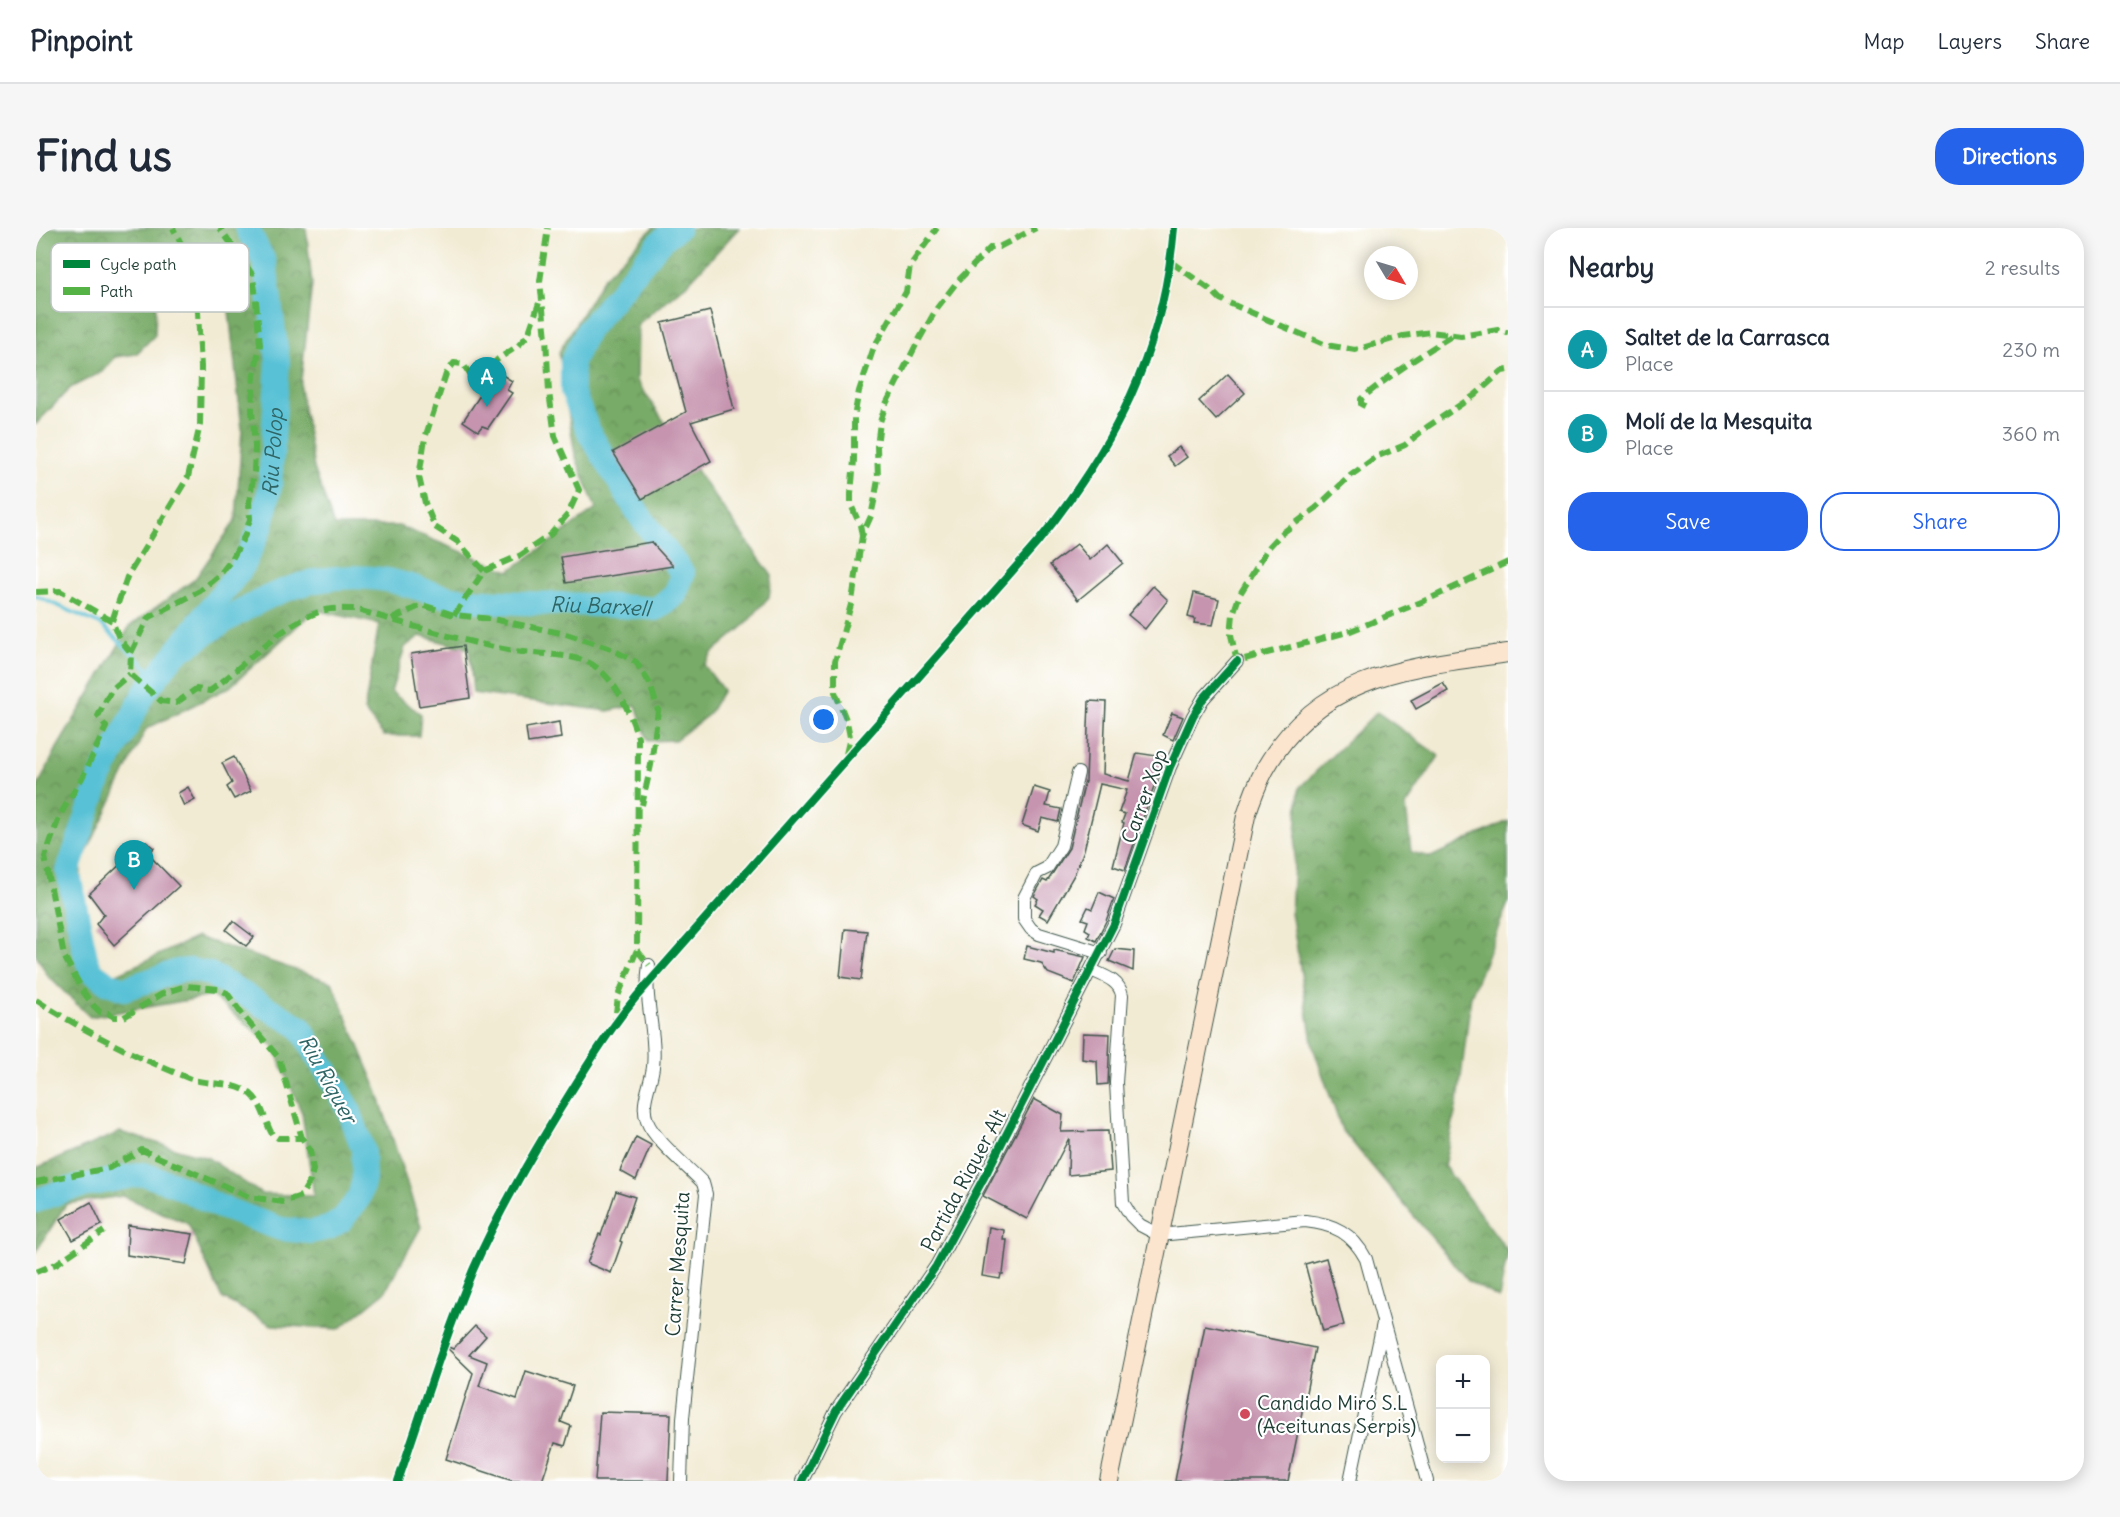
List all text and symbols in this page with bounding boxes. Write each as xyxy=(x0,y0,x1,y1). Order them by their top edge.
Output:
text: Pinpoint xyxy=(30,23,133,59)
text: Map xyxy=(1864,28,1904,55)
text: Layers xyxy=(1937,28,2002,55)
text: Share xyxy=(2035,28,2090,55)
button: Directions xyxy=(1935,128,2084,185)
text: Find us xyxy=(36,130,172,182)
legend xyxy=(51,243,249,312)
north arrow xyxy=(1364,246,1418,300)
text: Nearby xyxy=(1568,251,1654,284)
text: Cycle path xyxy=(100,254,176,274)
text: 2 results xyxy=(1985,255,2060,280)
text: Path xyxy=(100,281,133,301)
text: Saltet de la Carrasca xyxy=(1625,323,1830,351)
text: A xyxy=(1581,337,1594,362)
text: 230 m xyxy=(2002,337,2060,362)
text: Place xyxy=(1625,351,1673,376)
pin: A xyxy=(468,358,506,407)
water label: Riu Polop xyxy=(255,407,289,499)
text: Molí de la Mesquita xyxy=(1625,407,1812,435)
text: B xyxy=(1581,421,1594,446)
text: 360 m xyxy=(2002,421,2060,446)
text: Place xyxy=(1625,435,1673,460)
button: Save xyxy=(1568,492,1808,551)
button: Share xyxy=(1820,492,2060,551)
water label: Riu Barxell xyxy=(550,590,655,622)
your location xyxy=(809,705,838,734)
street label: Carrer Xop xyxy=(1115,745,1173,847)
pin: B xyxy=(114,840,154,890)
water label: Riu Riquer xyxy=(293,1030,365,1130)
street label: Partida Riquer Alt xyxy=(915,1104,1011,1256)
street label: Carrer Mesquita xyxy=(659,1191,695,1337)
map controls xyxy=(1436,1355,1490,1463)
button: + xyxy=(1436,1355,1490,1409)
place label: Candido Miró S.L (Aceitunas Serpis) xyxy=(1257,1390,1416,1438)
marker: Candido Miró S.L (Aceitunas Serpis) xyxy=(1238,1407,1252,1421)
button: − xyxy=(1436,1409,1490,1463)

